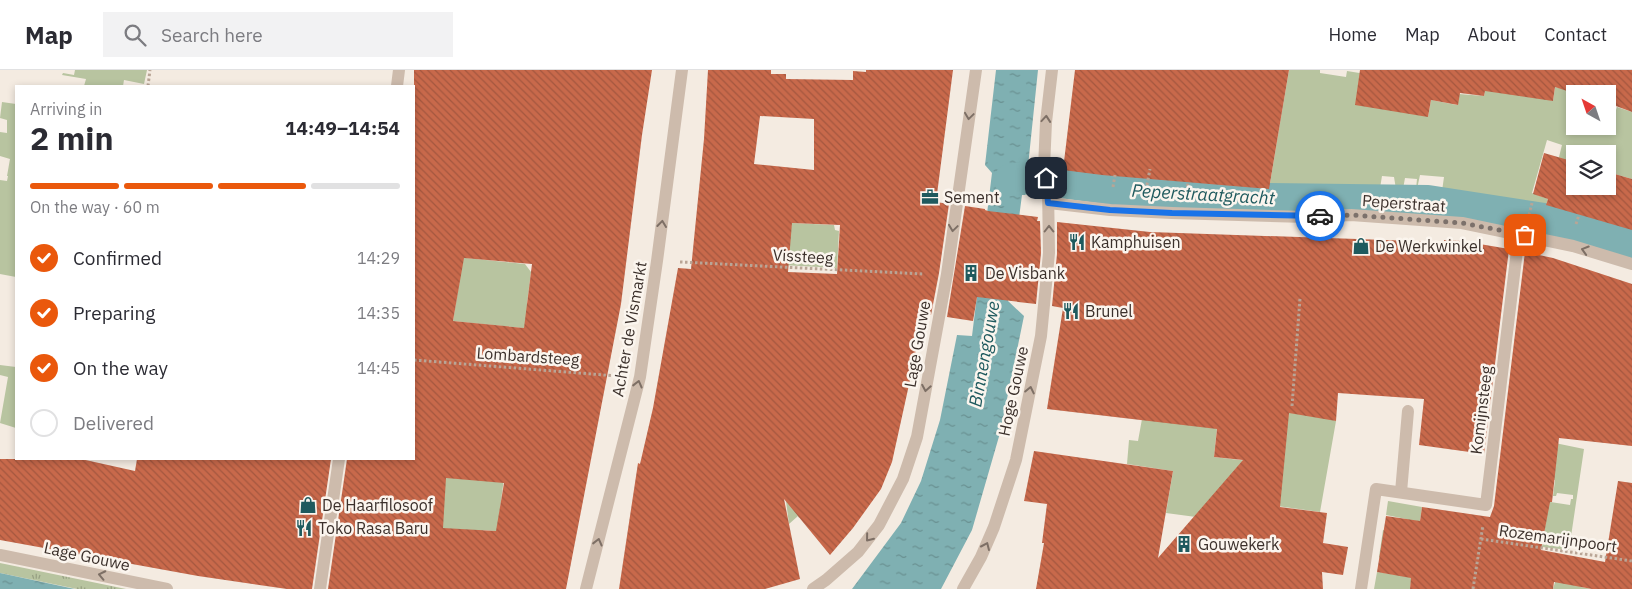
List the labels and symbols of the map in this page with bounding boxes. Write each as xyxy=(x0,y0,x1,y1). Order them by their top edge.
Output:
north arrow xyxy=(1566,85,1616,135)
one-way arrow xyxy=(964,113,975,121)
one-way arrow xyxy=(1040,115,1051,123)
pin xyxy=(1025,157,1067,199)
water label: Peperstraatgracht xyxy=(1131,179,1276,209)
office icon: Sement xyxy=(920,187,940,207)
place label: Sement xyxy=(944,187,1000,207)
street label: Peperstraat xyxy=(1361,190,1447,216)
courier xyxy=(1295,191,1345,241)
pin xyxy=(1504,214,1546,256)
one-way arrow xyxy=(656,219,667,227)
one-way arrow xyxy=(948,224,959,232)
one-way arrow xyxy=(1044,225,1054,232)
restaurant icon: Kamphuisen xyxy=(1067,232,1087,252)
place label: Kamphuisen xyxy=(1091,232,1181,252)
shop icon: De Werkwinkel xyxy=(1351,236,1371,256)
place label: De Werkwinkel xyxy=(1375,236,1482,256)
street label: Vissteeg xyxy=(772,244,834,268)
one-way arrow xyxy=(1582,245,1590,255)
street label: Achter de Vismarkt xyxy=(607,260,651,398)
building icon: De Visbank xyxy=(961,263,981,283)
place label: De Visbank xyxy=(985,263,1066,283)
street label: Lage Gouwe xyxy=(900,299,934,389)
water label: Binnengouwe xyxy=(963,299,1005,409)
restaurant icon: Brunel xyxy=(1061,301,1081,321)
place label: Brunel xyxy=(1085,301,1133,321)
street label: Lombardsteeg xyxy=(476,342,581,370)
street label: Hoge Gouwe xyxy=(994,344,1032,438)
street label: Komijnsteeg xyxy=(1466,364,1496,455)
one-way arrow xyxy=(632,380,643,389)
one-way arrow xyxy=(921,384,932,393)
one-way arrow xyxy=(1024,386,1035,394)
shop icon: De Haarfilosoof xyxy=(298,495,318,515)
place label: De Haarfilosoof xyxy=(322,495,433,515)
restaurant icon: Toko Rasa Baru xyxy=(294,518,314,538)
place label: Toko Rasa Baru xyxy=(318,518,429,538)
street label: Rozemarijnpoort xyxy=(1498,520,1618,556)
one-way arrow xyxy=(866,532,875,542)
building icon: Gouwekerk xyxy=(1174,534,1194,554)
place label: Gouwekerk xyxy=(1198,534,1280,554)
street label: Lage Gouwe xyxy=(42,537,132,575)
one-way arrow xyxy=(592,537,603,546)
one-way arrow xyxy=(980,542,990,551)
one-way arrow xyxy=(97,570,106,581)

